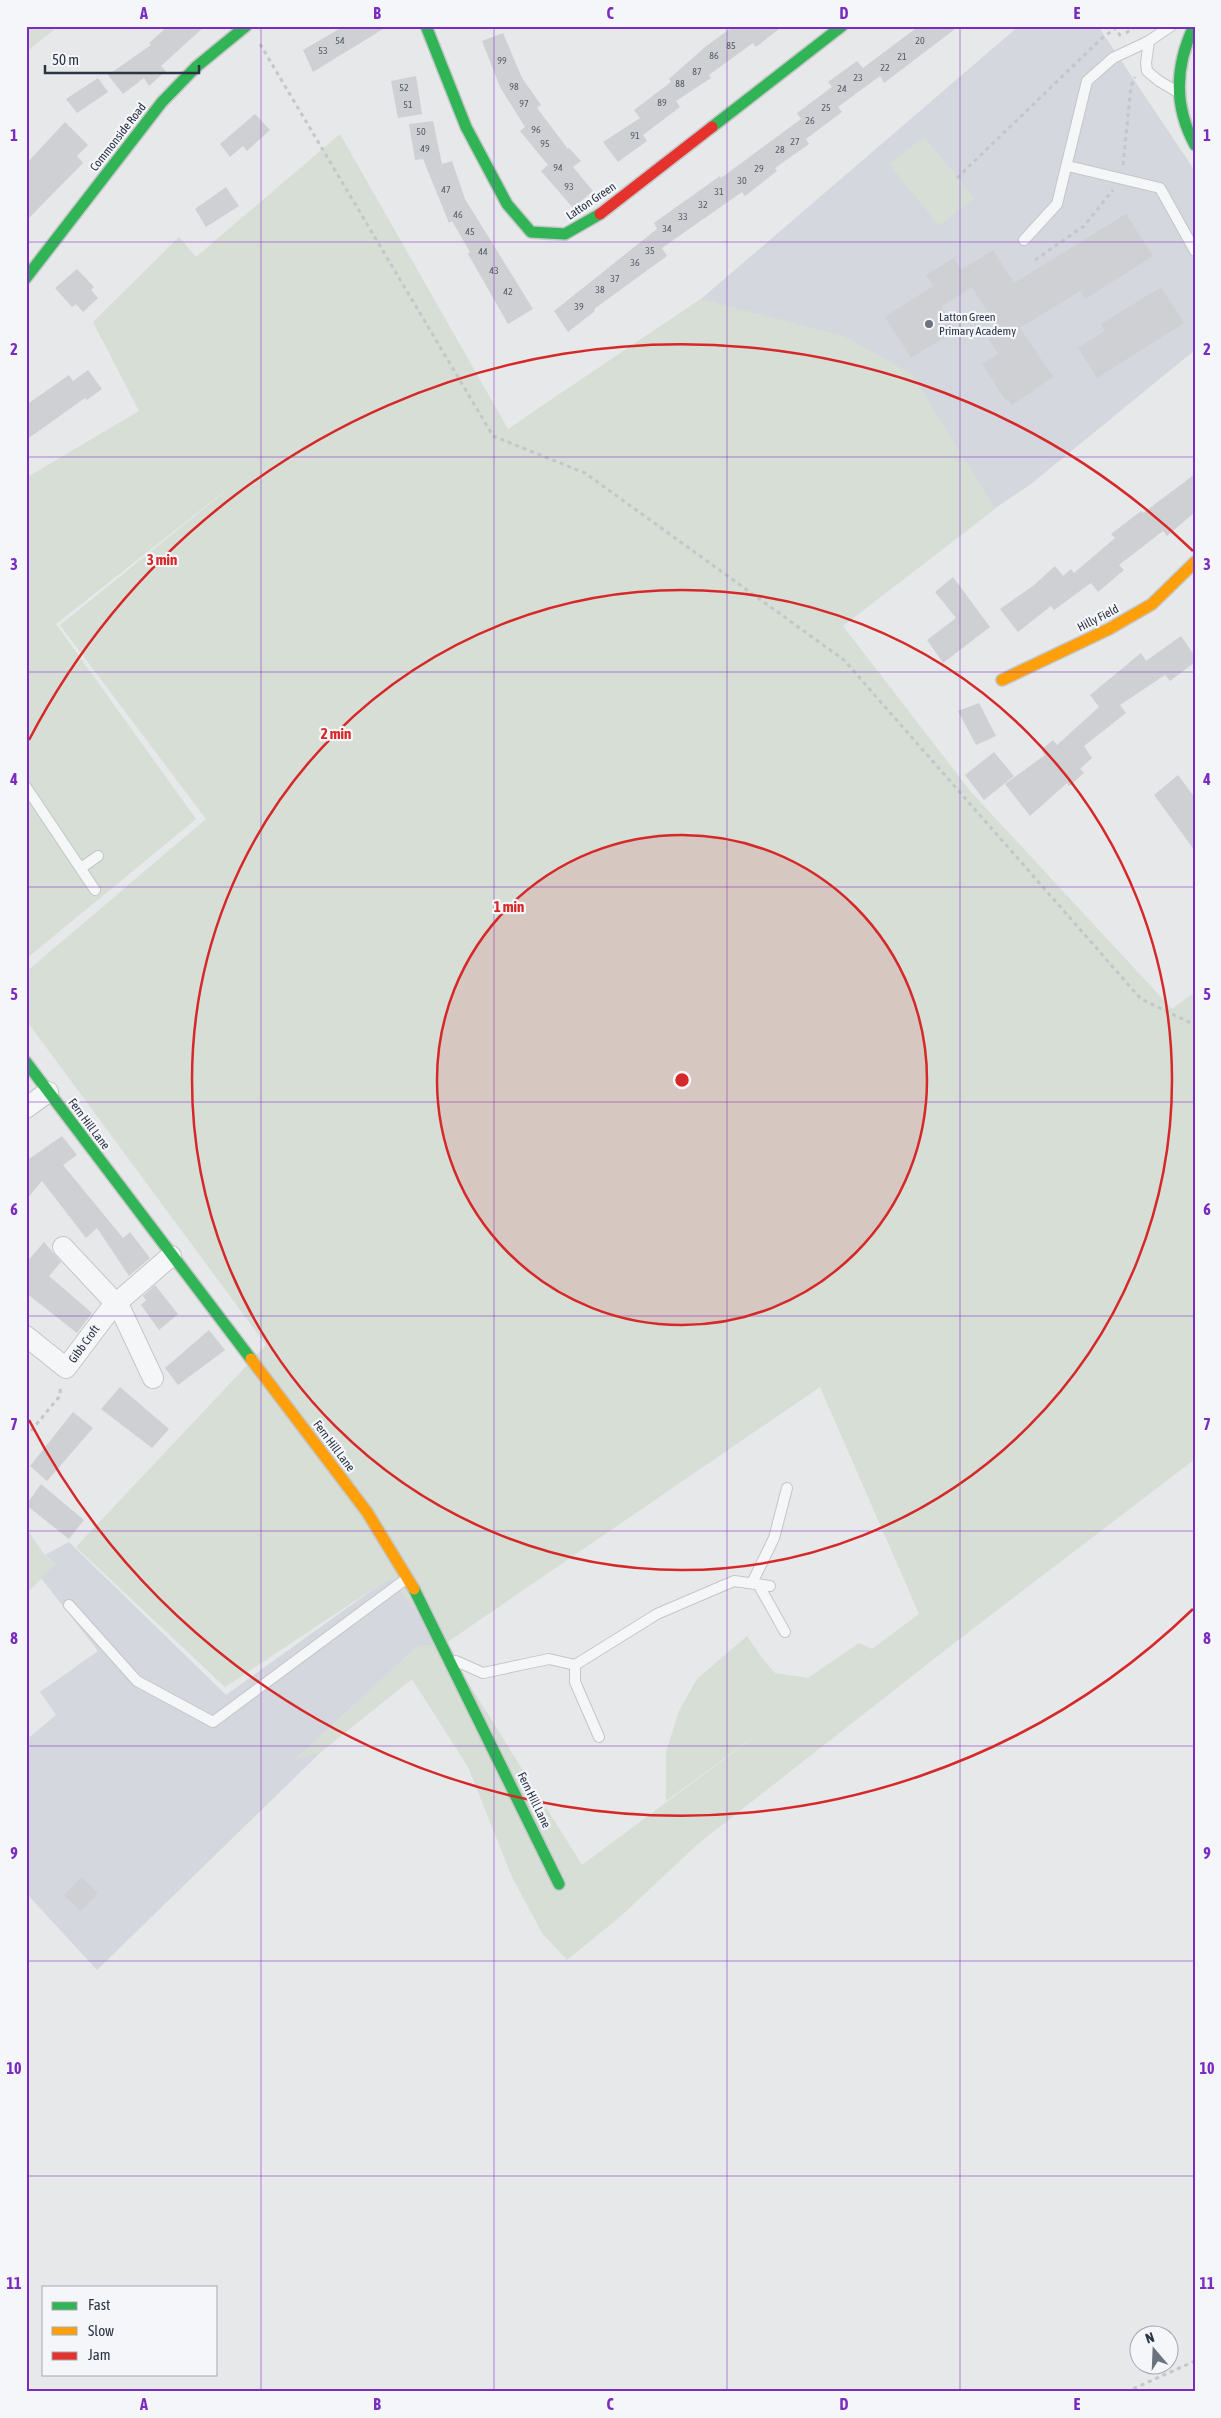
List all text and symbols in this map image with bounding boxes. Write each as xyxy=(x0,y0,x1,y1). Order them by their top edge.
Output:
text: A xyxy=(139,4,148,22)
text: B xyxy=(373,4,381,22)
text: C xyxy=(606,4,614,22)
text: D xyxy=(840,4,849,22)
text: E xyxy=(1074,4,1081,22)
house number: 54 xyxy=(335,35,345,46)
house number: 20 xyxy=(915,35,925,46)
house number: 85 xyxy=(726,40,736,51)
scale bar xyxy=(45,42,199,74)
house number: 53 xyxy=(318,45,328,56)
house number: 86 xyxy=(709,50,719,61)
text: 50 m xyxy=(52,51,79,68)
house number: 21 xyxy=(897,51,907,62)
house number: 99 xyxy=(497,55,507,66)
house number: 22 xyxy=(880,62,890,73)
house number: 87 xyxy=(692,66,702,77)
house number: 23 xyxy=(853,72,863,83)
house number: 88 xyxy=(675,78,685,89)
house number: 98 xyxy=(509,81,519,92)
house number: 52 xyxy=(399,82,409,93)
house number: 24 xyxy=(837,83,847,94)
house number: 89 xyxy=(657,97,667,108)
house number: 97 xyxy=(519,98,529,109)
house number: 51 xyxy=(403,99,413,110)
street label: Commonside Road xyxy=(87,100,149,174)
house number: 25 xyxy=(821,102,831,113)
house number: 26 xyxy=(805,115,815,126)
house number: 96 xyxy=(531,124,541,135)
text: 1 xyxy=(10,126,18,144)
house number: 50 xyxy=(416,126,426,137)
text: 1 xyxy=(1203,126,1211,144)
house number: 91 xyxy=(630,130,640,141)
house number: 27 xyxy=(790,136,800,147)
house number: 95 xyxy=(540,138,550,149)
house number: 49 xyxy=(420,143,430,154)
house number: 28 xyxy=(775,144,785,155)
house number: 94 xyxy=(553,162,563,173)
house number: 29 xyxy=(754,163,764,174)
house number: 30 xyxy=(737,175,747,186)
street label: Latton Green xyxy=(564,179,618,223)
house number: 93 xyxy=(564,181,574,192)
house number: 47 xyxy=(441,184,451,195)
house number: 31 xyxy=(714,186,724,197)
house number: 32 xyxy=(698,199,708,210)
house number: 46 xyxy=(453,209,463,220)
house number: 33 xyxy=(678,211,688,222)
house number: 34 xyxy=(662,223,672,234)
house number: 45 xyxy=(465,226,475,237)
house number: 35 xyxy=(645,245,655,256)
house number: 44 xyxy=(478,246,488,257)
house number: 36 xyxy=(630,257,640,268)
house number: 43 xyxy=(489,265,499,276)
house number: 37 xyxy=(610,273,620,284)
house number: 38 xyxy=(595,284,605,295)
house number: 42 xyxy=(503,286,513,297)
house number: 39 xyxy=(574,301,584,312)
place label: Latton Green Primary Academy xyxy=(939,310,1016,338)
marker: Latton Green Primary Academy xyxy=(923,318,935,330)
text: 2 xyxy=(10,340,18,358)
text: 2 xyxy=(1203,340,1211,358)
text: 3 min xyxy=(147,551,177,568)
text: 3 xyxy=(10,555,18,573)
text: 3 xyxy=(1203,555,1211,573)
street label: Hilly Field xyxy=(1075,602,1121,634)
text: 2 min xyxy=(321,725,351,742)
text: 4 xyxy=(9,770,18,788)
text: 4 xyxy=(1202,770,1211,788)
text: 1 min xyxy=(494,898,524,915)
text: 5 xyxy=(10,985,18,1003)
text: 5 xyxy=(1203,985,1211,1003)
centre of rings xyxy=(673,1071,691,1089)
street label: Fern Hill Lane xyxy=(65,1096,113,1152)
text: 6 xyxy=(10,1200,18,1218)
text: 6 xyxy=(1203,1200,1211,1218)
street label: Gibb Croft xyxy=(66,1322,103,1366)
text: 7 xyxy=(10,1415,18,1433)
text: 7 xyxy=(1203,1415,1211,1433)
street label: Fern Hill Lane xyxy=(310,1418,358,1474)
text: 8 xyxy=(10,1629,18,1647)
text: 8 xyxy=(1203,1629,1211,1647)
street label: Fern Hill Lane xyxy=(514,1770,554,1830)
text: 9 xyxy=(10,1844,18,1862)
text: 9 xyxy=(1203,1844,1211,1862)
text: 10 xyxy=(6,2059,22,2077)
text: 10 xyxy=(1199,2059,1215,2077)
text: 11 xyxy=(6,2274,22,2292)
text: 11 xyxy=(1199,2274,1215,2292)
legend xyxy=(42,2286,218,2376)
text: Fast xyxy=(88,2296,110,2313)
text: Slow xyxy=(88,2322,114,2339)
north arrow xyxy=(1128,2326,1178,2376)
text: N xyxy=(1143,2329,1156,2347)
text: Jam xyxy=(88,2346,111,2363)
text: A xyxy=(139,2395,148,2413)
text: B xyxy=(373,2395,381,2413)
text: C xyxy=(606,2395,614,2413)
text: D xyxy=(840,2395,849,2413)
text: E xyxy=(1074,2395,1081,2413)

